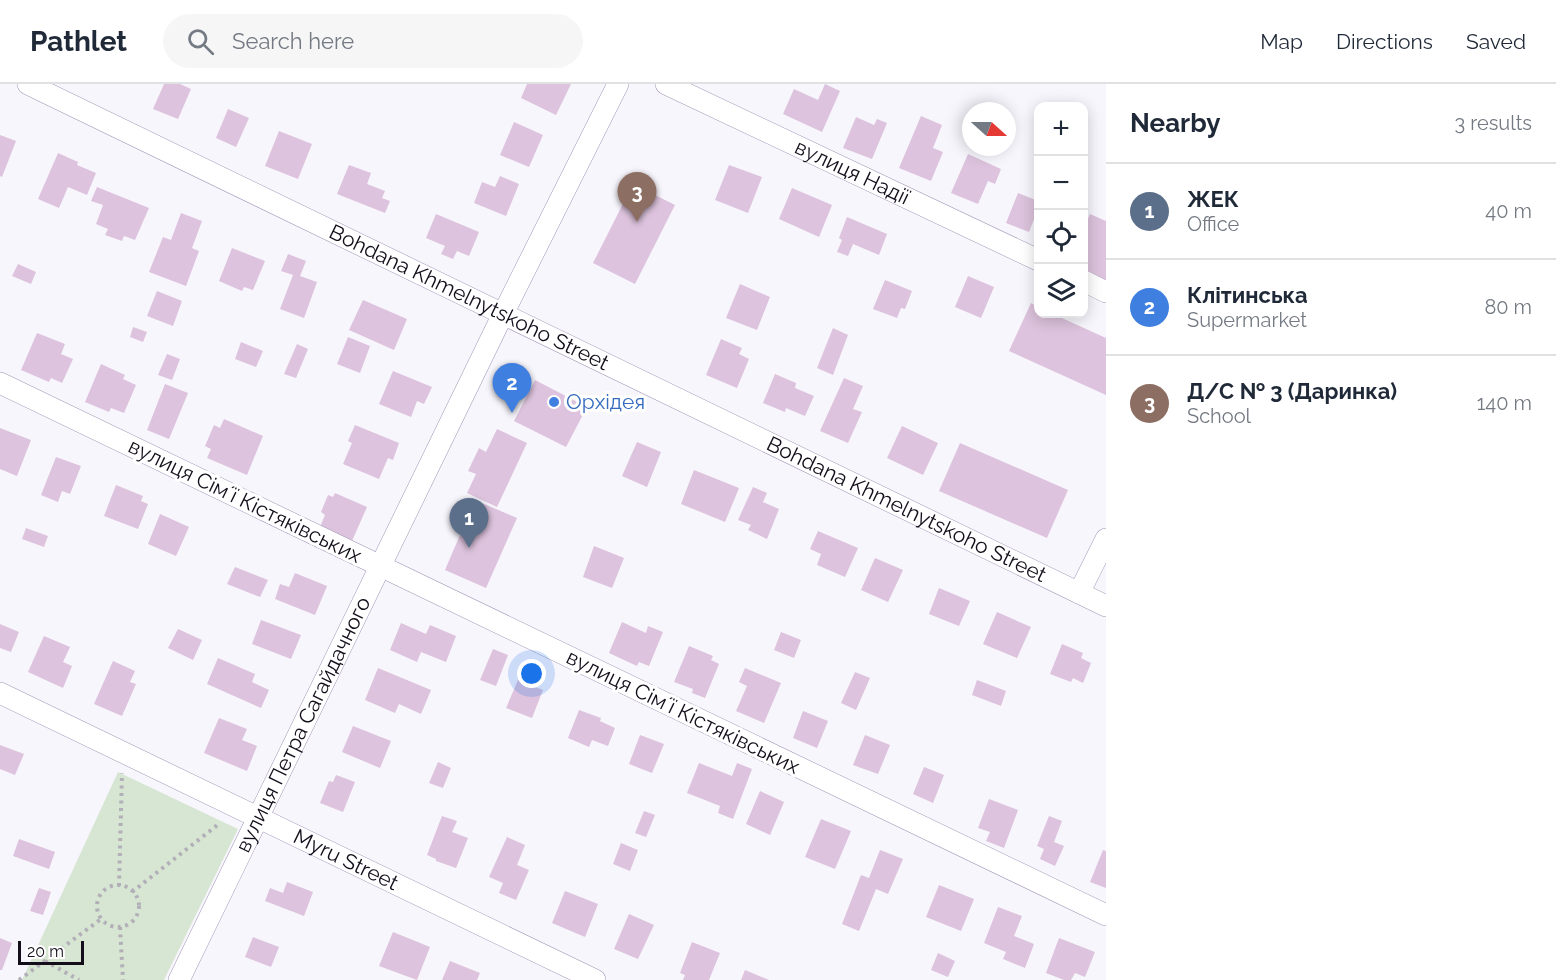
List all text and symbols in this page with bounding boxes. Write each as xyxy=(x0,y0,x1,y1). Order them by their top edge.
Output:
search box xyxy=(163,14,583,68)
text: Pathlet xyxy=(30,25,127,58)
icon: search xyxy=(184,25,217,58)
text: Search here xyxy=(232,28,354,54)
text: Map xyxy=(1260,29,1303,54)
text: Directions xyxy=(1336,29,1433,54)
text: Saved xyxy=(1466,29,1526,54)
north arrow xyxy=(962,102,1016,156)
map controls xyxy=(1034,102,1088,318)
button: + xyxy=(1034,102,1088,156)
text: Nearby xyxy=(1130,108,1220,138)
text: 3 results xyxy=(1454,111,1532,135)
street label: вулиця Надії xyxy=(791,134,914,210)
button: − xyxy=(1034,156,1088,210)
pin: 3 xyxy=(618,172,656,222)
text: ЖЕК xyxy=(1187,186,1239,212)
text: 1 xyxy=(1145,199,1154,223)
text: 40 m xyxy=(1485,199,1532,223)
button: locate xyxy=(1034,210,1088,264)
text: Office xyxy=(1187,212,1239,236)
street label: Bohdana Khmelnytskoho Street xyxy=(325,219,613,375)
button: layers xyxy=(1034,264,1088,318)
text: Клітинська xyxy=(1187,282,1308,308)
text: 2 xyxy=(1144,295,1155,319)
text: 80 m xyxy=(1484,295,1532,319)
text: Supermarket xyxy=(1187,308,1307,332)
pin: 2 xyxy=(492,364,532,413)
text: Д/С № 3 (Даринка) xyxy=(1187,378,1397,404)
place label: Орхідея xyxy=(566,389,645,414)
text: 3 xyxy=(1144,391,1155,415)
text: 140 m xyxy=(1477,391,1532,415)
marker: Орхідея xyxy=(547,395,561,409)
text: School xyxy=(1187,404,1251,428)
street label: Bohdana Khmelnytskoho Street xyxy=(763,431,1050,587)
street label: вулиця Сімʼї Кістяківських xyxy=(125,433,366,568)
pin: 1 xyxy=(450,498,488,548)
street label: вулиця Петра Сагайдачного xyxy=(230,592,376,856)
street label: вулиця Сімʼї Кістяківських xyxy=(563,644,804,779)
your location xyxy=(517,659,546,688)
street label: Myru Street xyxy=(290,824,403,895)
scale bar xyxy=(18,938,84,966)
text: 20 m xyxy=(27,942,64,961)

